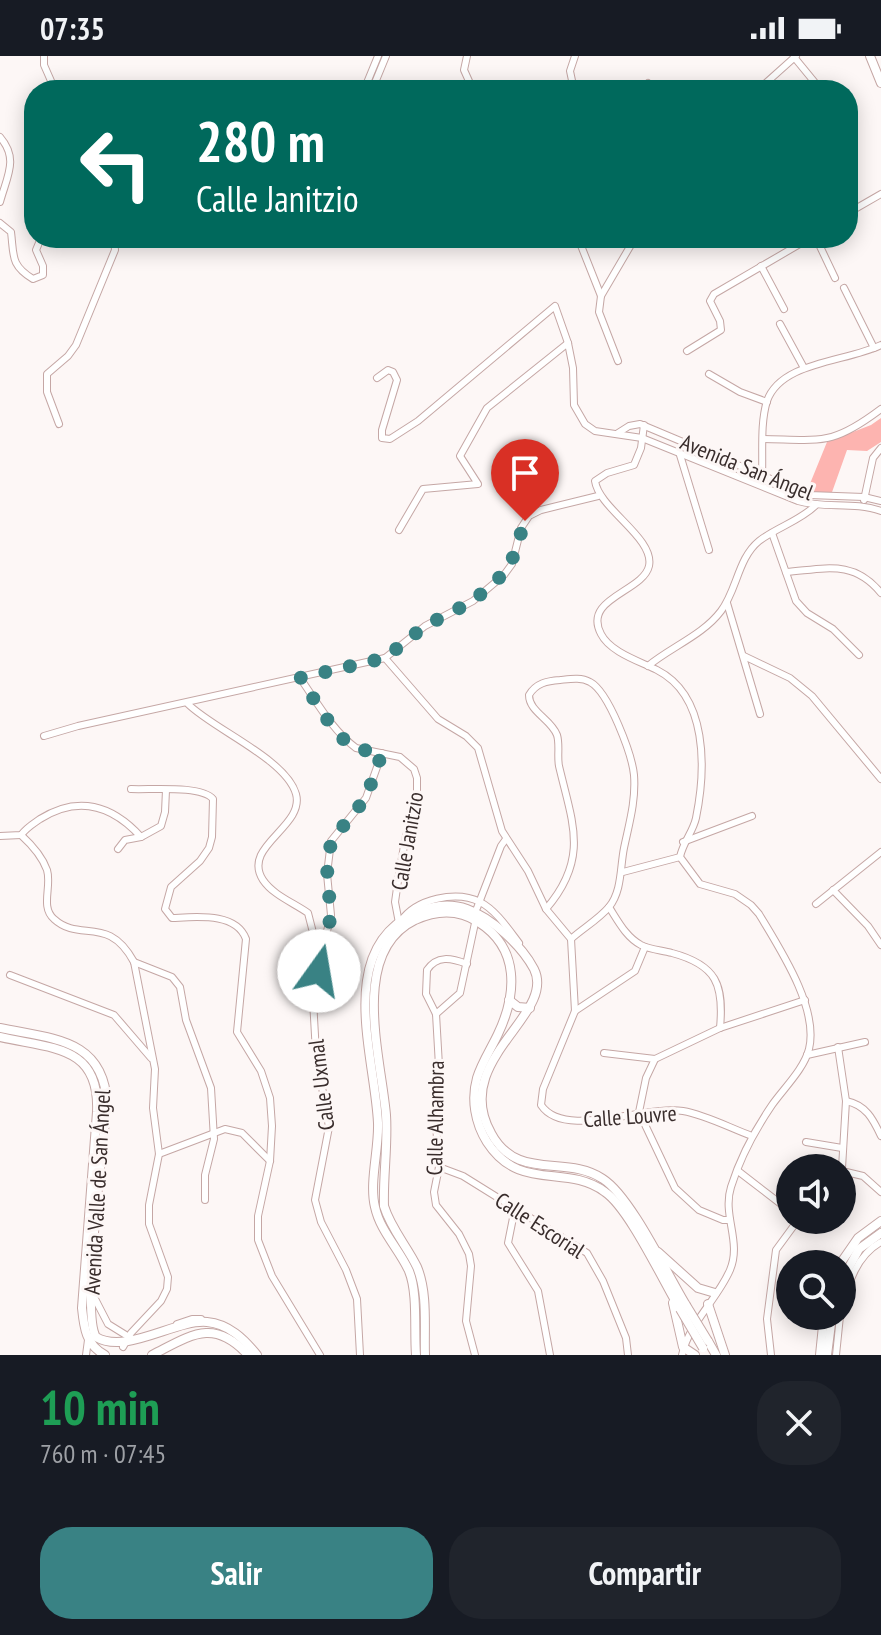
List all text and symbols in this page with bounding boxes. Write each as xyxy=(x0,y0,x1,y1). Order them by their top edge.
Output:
text: 07:35 xyxy=(40,9,105,48)
text: 280 m xyxy=(196,105,325,177)
icon: left xyxy=(64,112,168,216)
text: Calle Janitzio xyxy=(196,175,359,222)
street label: Avenida San Ángel xyxy=(677,428,818,507)
pin xyxy=(491,439,559,521)
icon: arrive xyxy=(503,451,547,495)
street label: Calle Janitzio xyxy=(385,790,429,892)
position arrow xyxy=(277,929,361,1013)
street label: Calle Uxmal xyxy=(301,1037,340,1132)
street label: Calle Alhambra xyxy=(420,1060,450,1176)
street label: Avenida Valle de San Ángel xyxy=(78,1088,116,1295)
street label: Calle Louvre xyxy=(582,1099,678,1133)
map controls xyxy=(776,1154,856,1330)
button: sound xyxy=(776,1154,856,1234)
street label: Calle Escorial xyxy=(490,1186,591,1265)
button: search xyxy=(776,1250,856,1330)
text: 10 min xyxy=(40,1376,160,1438)
button: close xyxy=(757,1381,841,1465)
text: 760 m · 07:45 xyxy=(40,1437,166,1470)
button: Salir xyxy=(40,1527,433,1619)
button: Compartir xyxy=(449,1527,841,1619)

